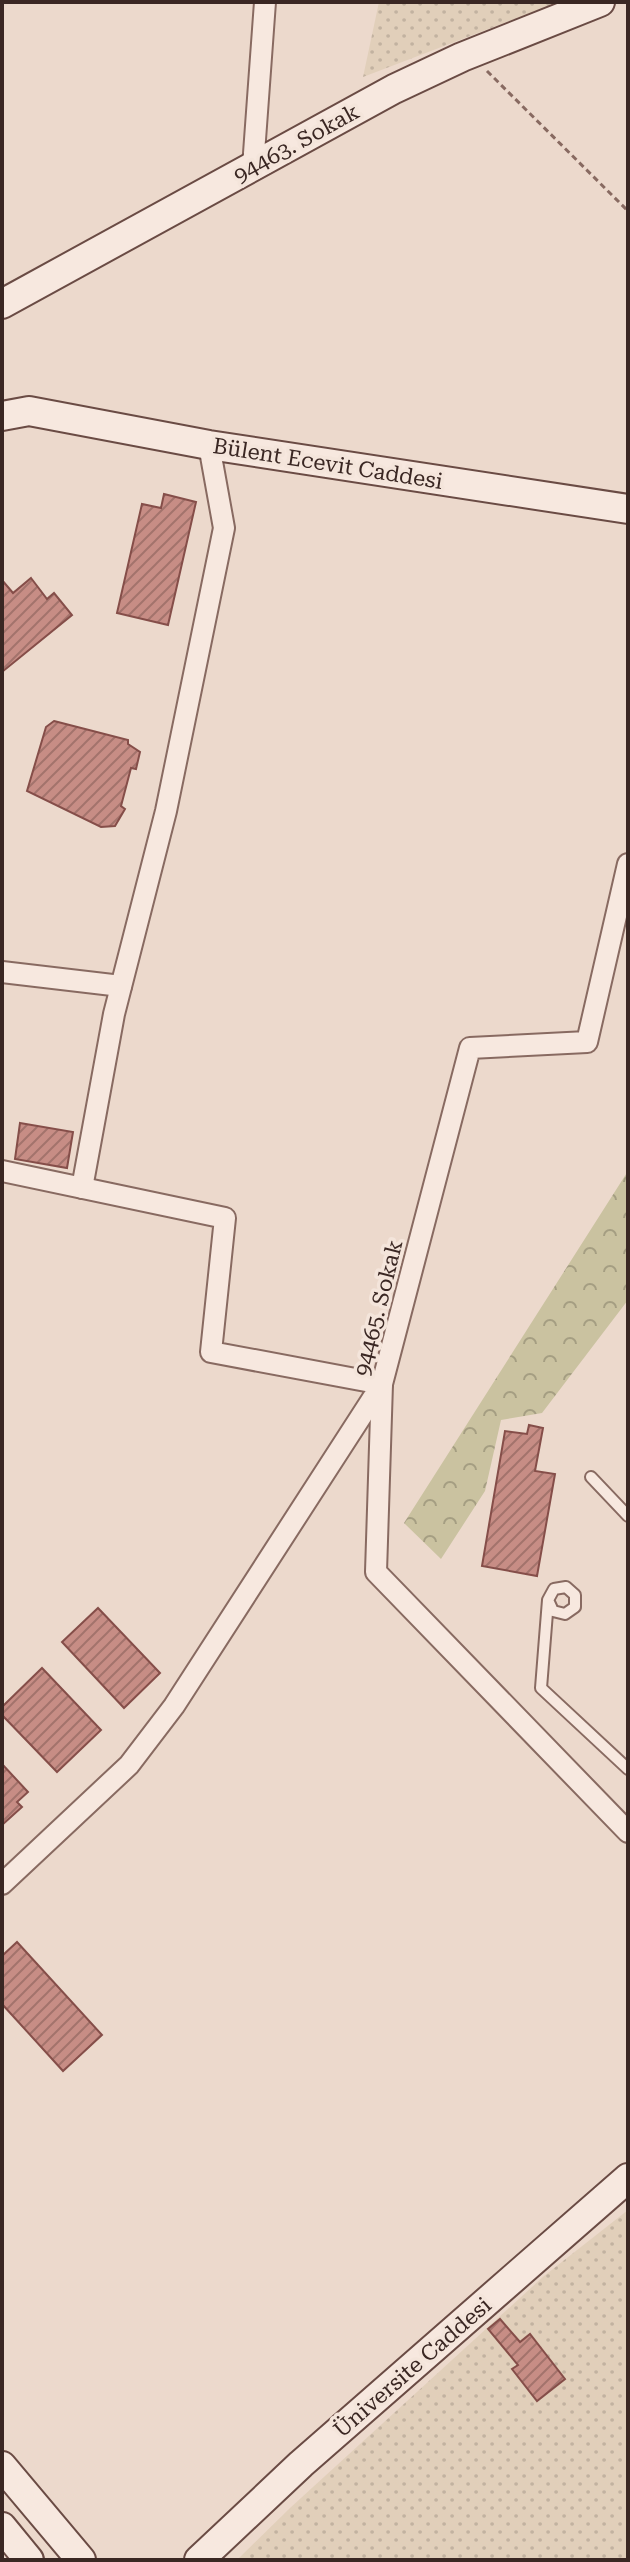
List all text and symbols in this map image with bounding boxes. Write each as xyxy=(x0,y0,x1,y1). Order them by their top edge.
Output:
street label: 94463. Sokak xyxy=(229,99,363,188)
street label: Bülent Ecevit Caddesi xyxy=(211,433,445,494)
street label: 94465. Sokak xyxy=(349,1237,407,1379)
street label: Üniversite Caddesi xyxy=(328,2292,496,2442)

